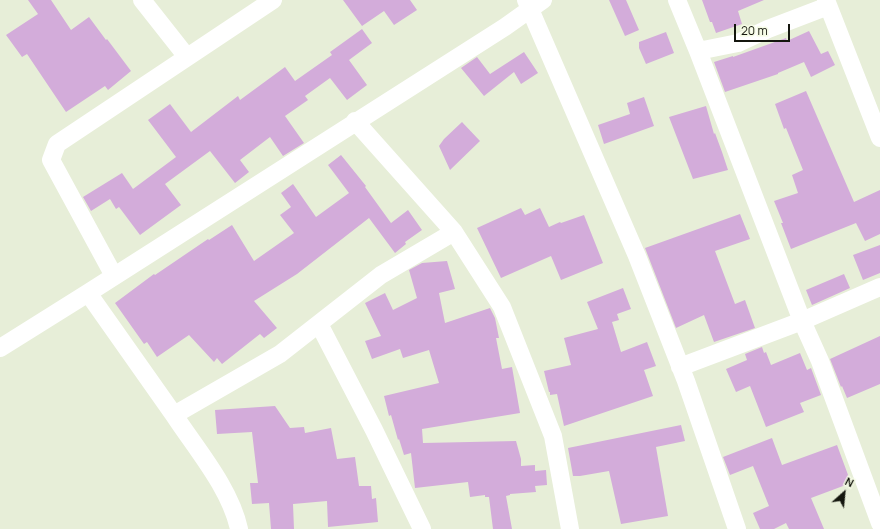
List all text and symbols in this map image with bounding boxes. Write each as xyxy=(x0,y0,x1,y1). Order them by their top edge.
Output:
scale bar xyxy=(736,16,792,42)
text: 20 m xyxy=(741,22,768,39)
north arrow xyxy=(824,473,864,513)
text: N xyxy=(843,473,857,490)

